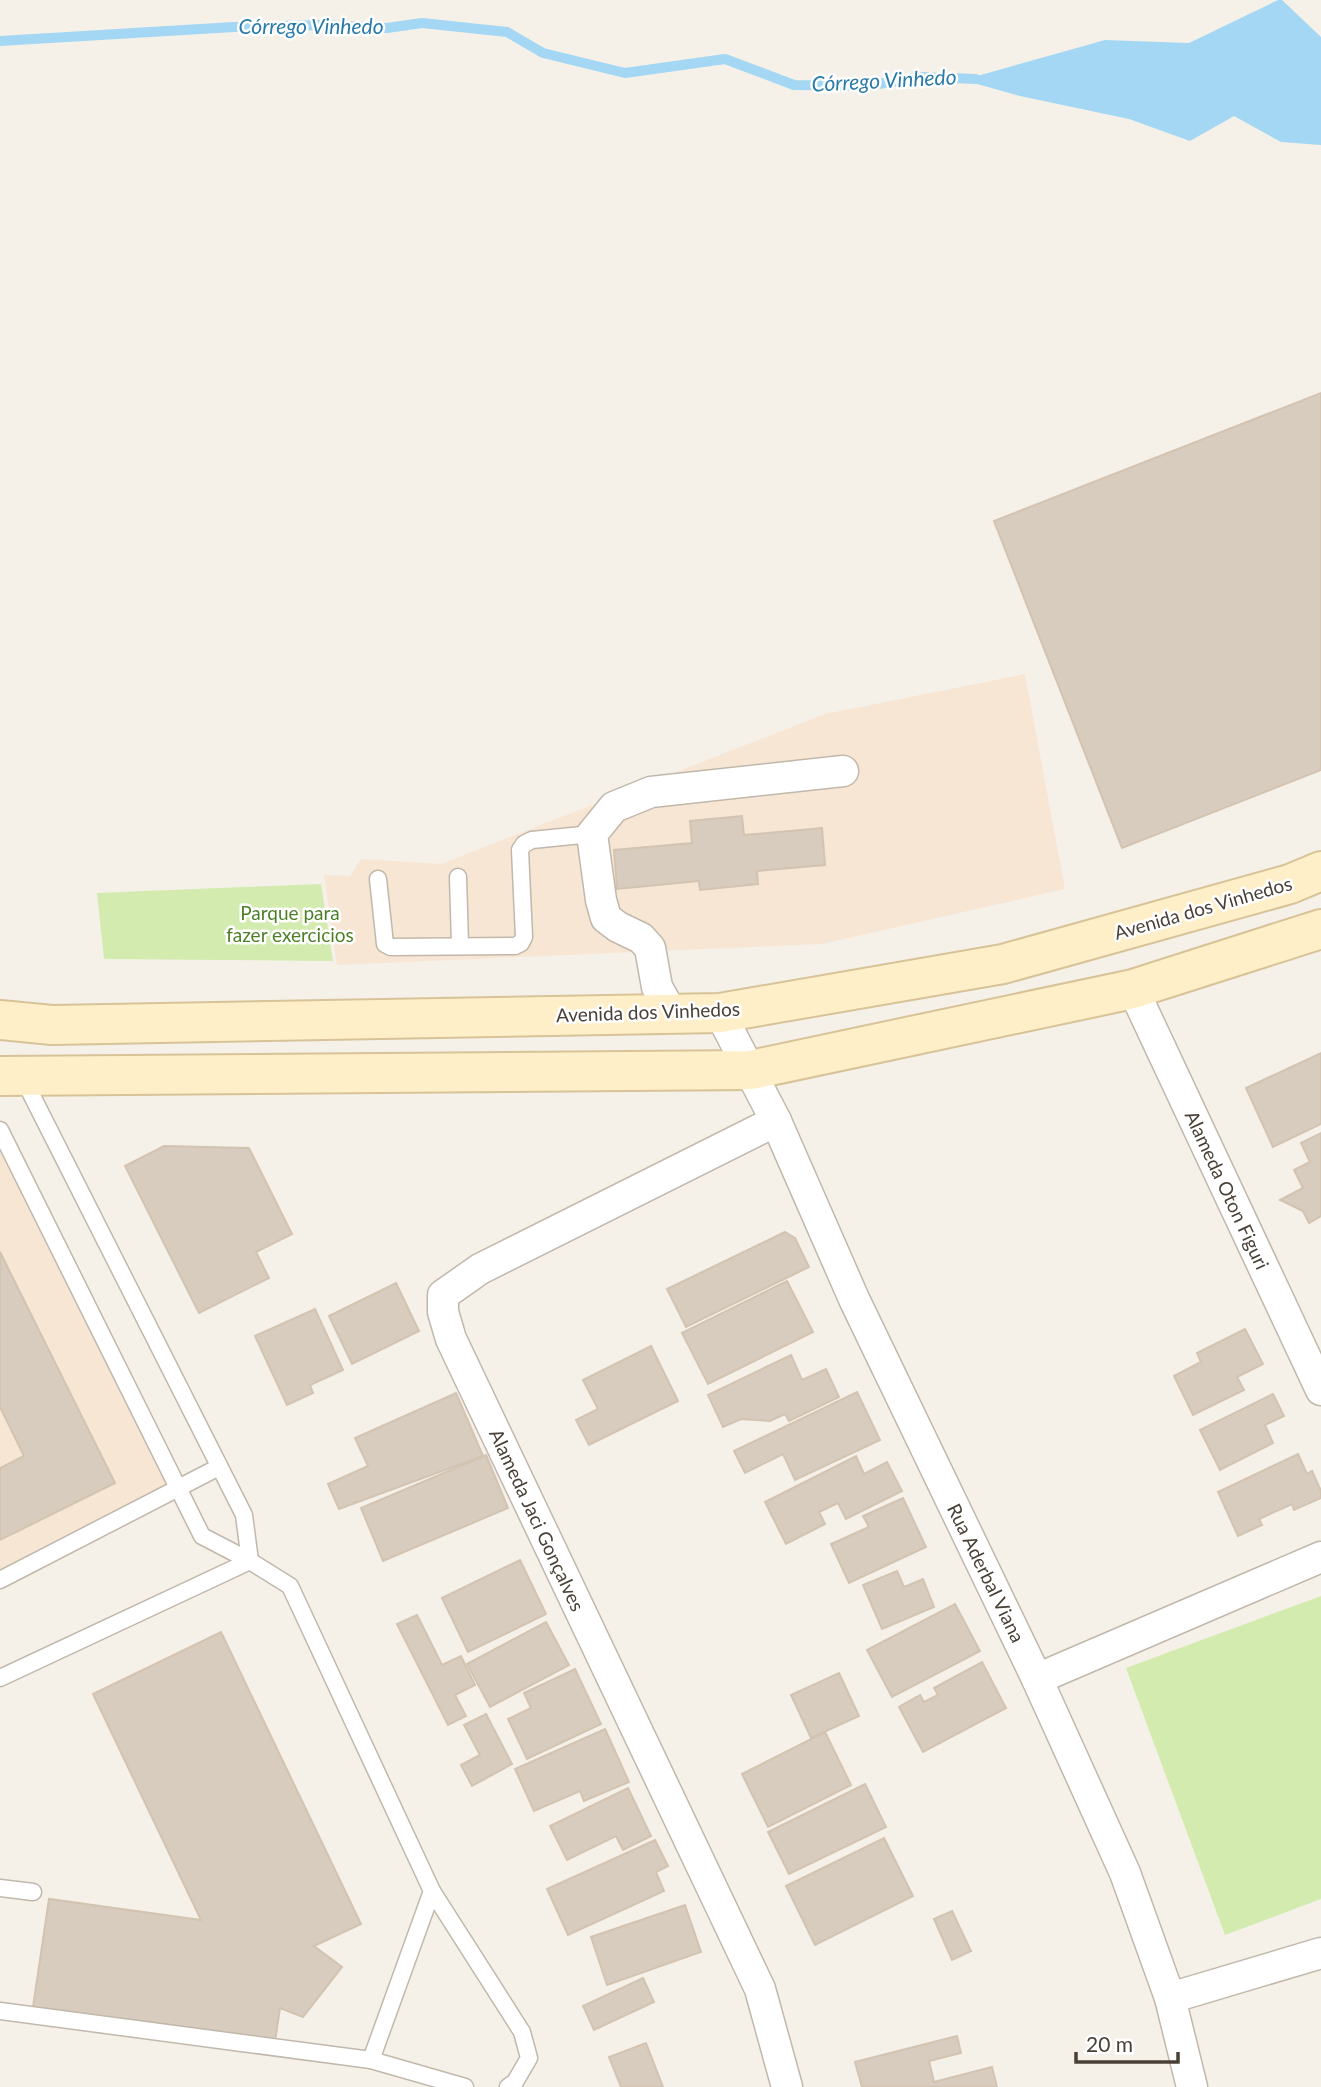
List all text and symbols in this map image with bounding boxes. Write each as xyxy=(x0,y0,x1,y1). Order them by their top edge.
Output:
water label: Córrego Vinhedo xyxy=(238,13,384,38)
water label: Córrego Vinhedo xyxy=(811,63,957,96)
street label: Avenida dos Vinhedos xyxy=(1111,871,1294,944)
park label: Parque para fazer exercicios xyxy=(226,901,354,946)
street label: Avenida dos Vinhedos xyxy=(556,997,740,1026)
street label: Alameda Oton Figuri xyxy=(1181,1107,1274,1273)
street label: Alameda Jaci Gonçalves xyxy=(485,1425,590,1615)
street label: Rua Aderbal Viana xyxy=(943,1500,1030,1646)
scale bar xyxy=(1076,2021,1178,2064)
text: 20 m xyxy=(1086,2031,1133,2056)

